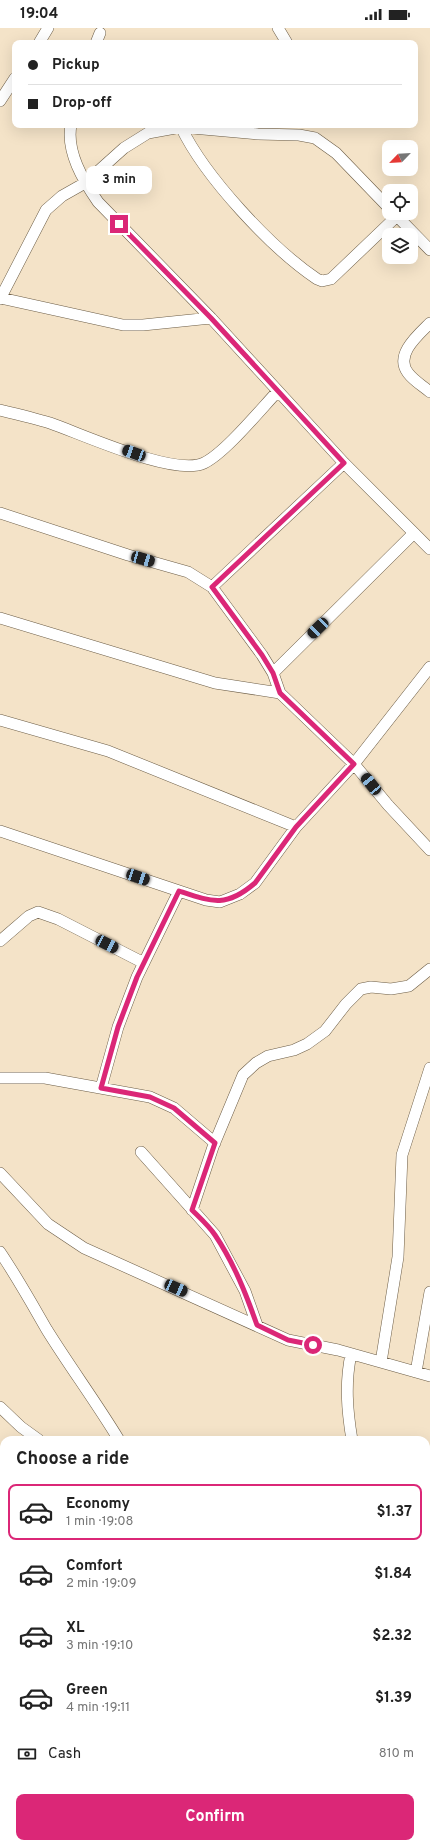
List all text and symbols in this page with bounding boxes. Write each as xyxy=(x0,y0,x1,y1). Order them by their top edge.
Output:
text: 19:04 xyxy=(20,5,58,24)
text: Pickup xyxy=(52,56,100,75)
text: Drop-off xyxy=(52,94,112,113)
north arrow xyxy=(382,140,418,176)
map controls xyxy=(382,140,418,264)
callout: 3 min xyxy=(86,166,152,194)
text: 3 min xyxy=(102,172,136,188)
button: locate xyxy=(382,184,418,220)
route end xyxy=(110,215,128,233)
button: layers xyxy=(382,228,418,264)
car xyxy=(121,443,147,463)
car xyxy=(130,550,156,568)
car xyxy=(305,615,331,641)
car xyxy=(359,771,383,797)
car xyxy=(125,867,151,887)
car xyxy=(94,933,120,955)
car xyxy=(163,1278,189,1298)
route start xyxy=(304,1336,322,1354)
text: Choose a ride xyxy=(16,1448,129,1471)
icon: car xyxy=(18,1494,54,1530)
text: Economy xyxy=(66,1495,130,1514)
text: $1.37 xyxy=(376,1503,412,1522)
text: 1 min · 19:08 xyxy=(66,1514,133,1530)
icon: car xyxy=(18,1556,54,1592)
text: Comfort xyxy=(66,1557,123,1576)
text: $1.84 xyxy=(374,1565,412,1584)
text: 2 min · 19:09 xyxy=(66,1576,136,1592)
icon: car xyxy=(18,1618,54,1654)
text: XL xyxy=(66,1619,84,1638)
text: $2.32 xyxy=(372,1627,412,1646)
text: 3 min · 19:10 xyxy=(66,1638,133,1654)
icon: car xyxy=(18,1680,54,1716)
text: Green xyxy=(66,1681,108,1700)
text: $1.39 xyxy=(375,1689,412,1708)
text: 4 min · 19:11 xyxy=(66,1700,130,1716)
icon: cash xyxy=(16,1743,38,1765)
text: Cash xyxy=(48,1745,81,1764)
text: 810 m xyxy=(379,1746,414,1762)
button: Confirm xyxy=(16,1794,414,1840)

